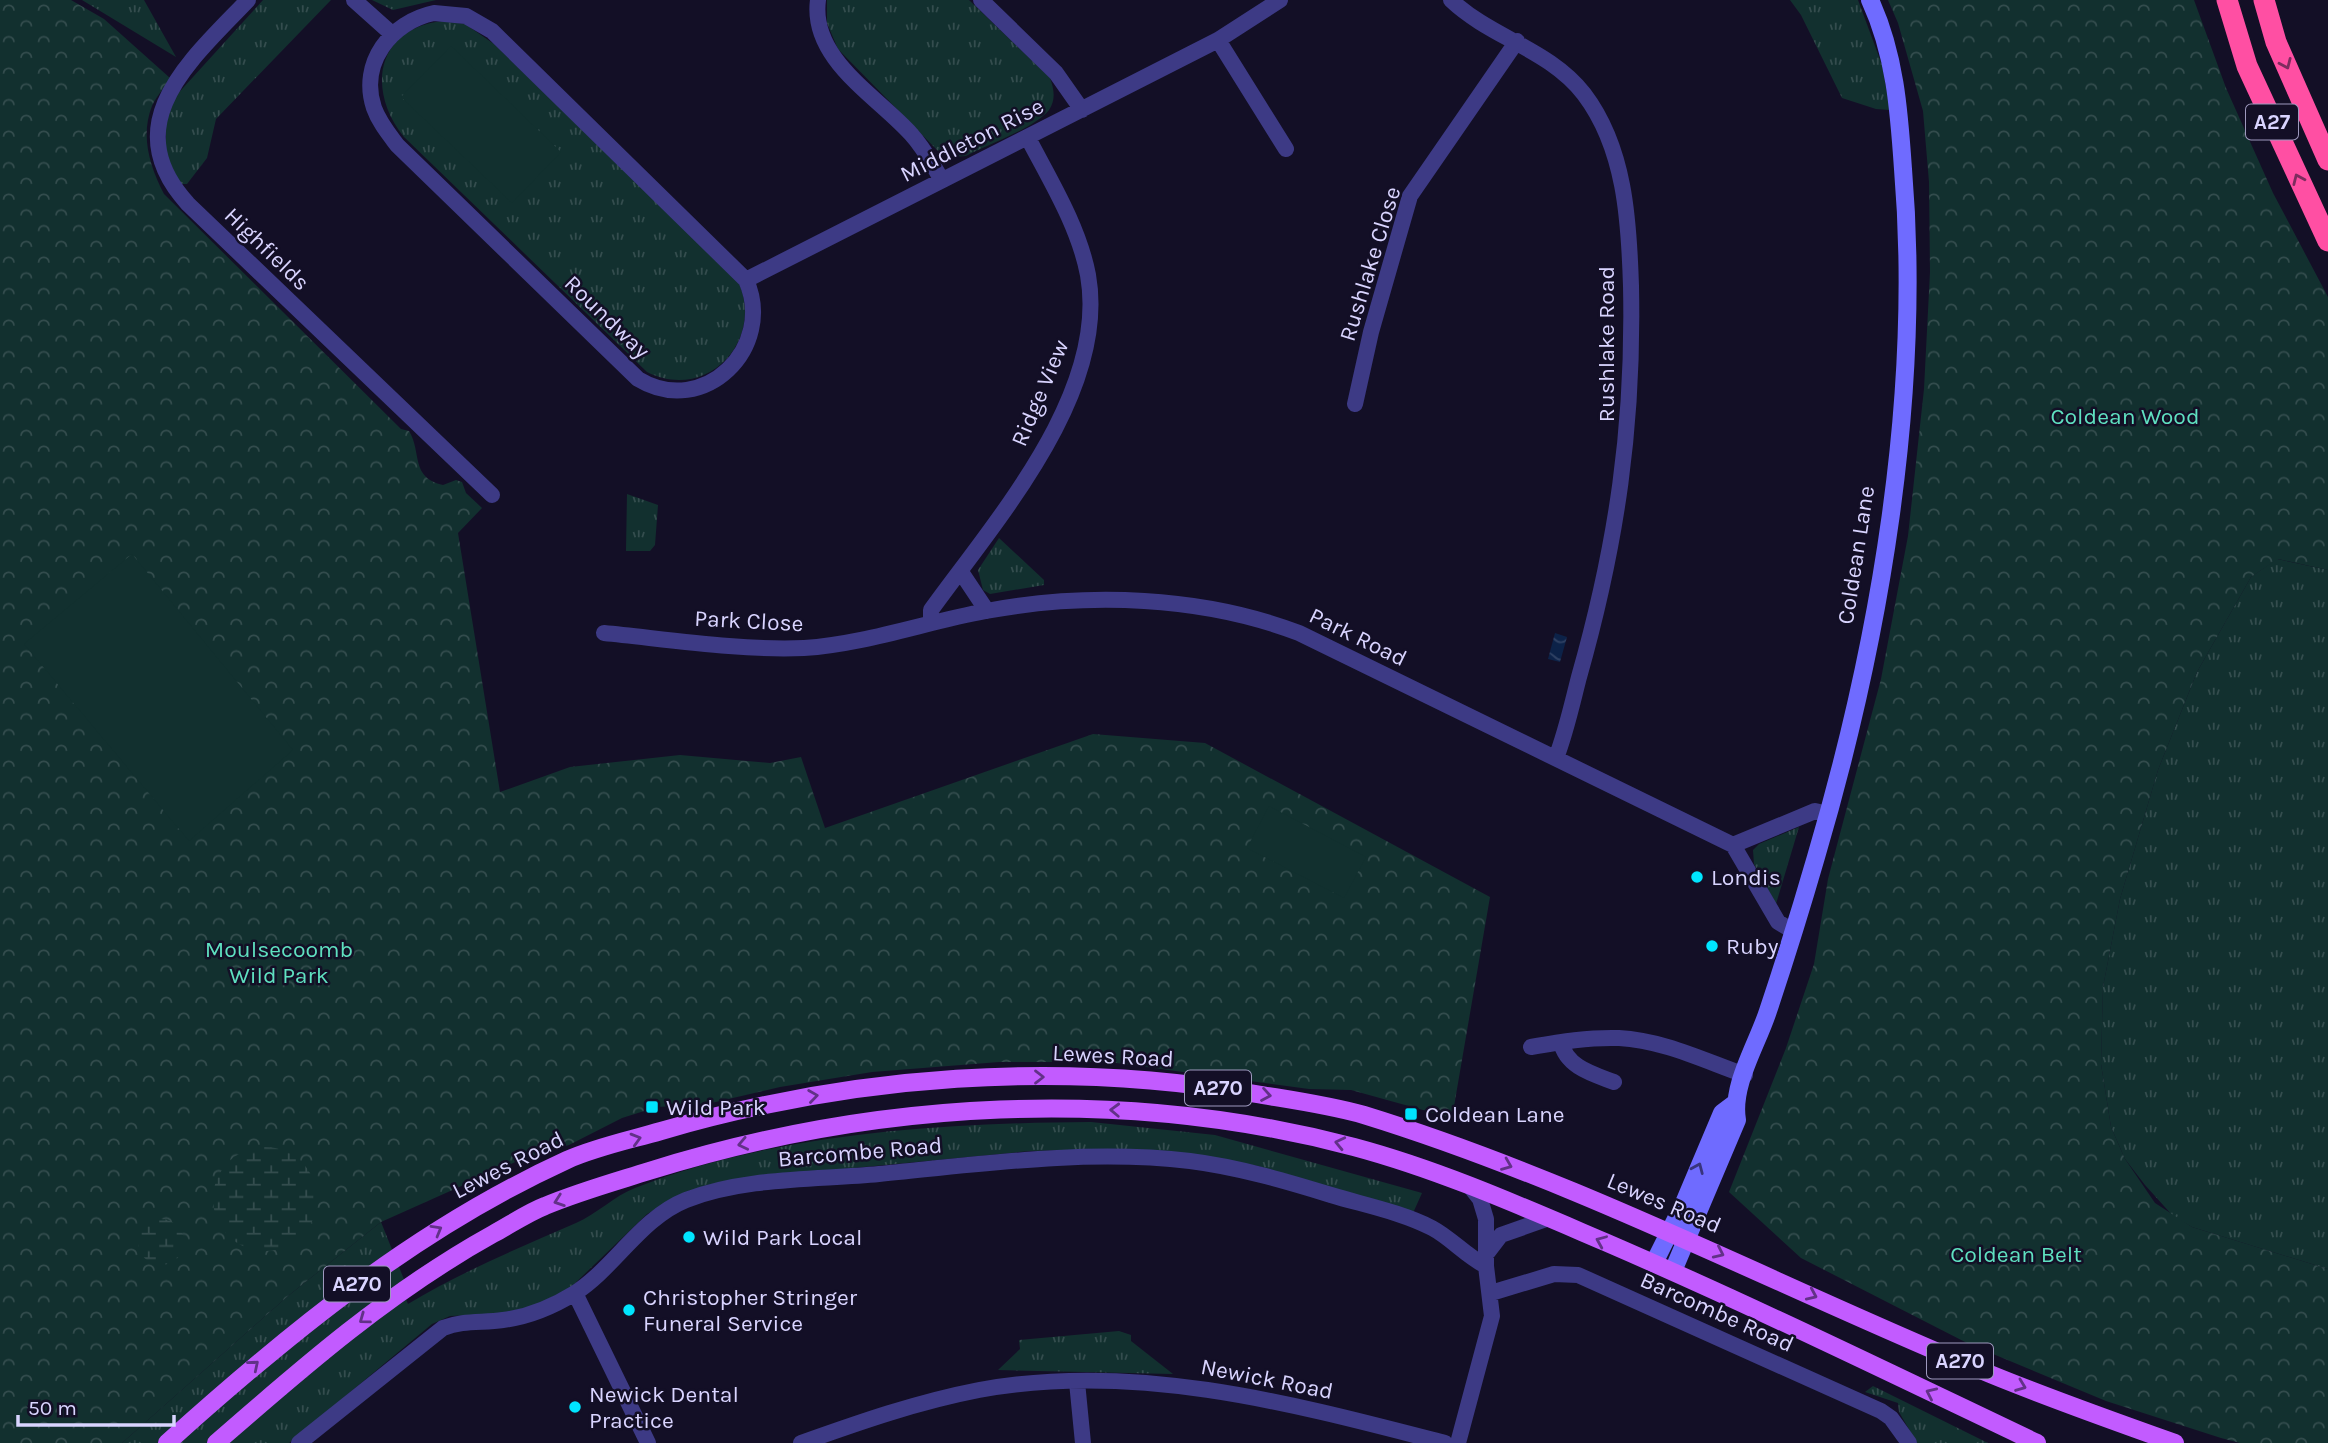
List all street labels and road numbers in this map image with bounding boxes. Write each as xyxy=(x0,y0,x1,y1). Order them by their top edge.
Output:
street label: Middleton Rise xyxy=(896,92,1048,188)
road number: A27 xyxy=(2246,104,2298,140)
street label: Rushlake Close xyxy=(1334,183,1406,345)
street label: Highfields xyxy=(219,202,315,296)
street label: Rushlake Road xyxy=(1593,266,1620,422)
street label: Roundway xyxy=(559,270,655,364)
street label: Ridge View xyxy=(1005,335,1075,450)
street label: Coldean Lane xyxy=(1832,484,1880,626)
street label: Park Road xyxy=(1305,602,1411,672)
street label: Park Close xyxy=(694,605,804,637)
street label: Lewes Road xyxy=(1052,1039,1174,1073)
road number: A270 xyxy=(1185,1070,1251,1106)
street label: Lewes Road xyxy=(448,1125,568,1205)
street label: Barcombe Road xyxy=(777,1131,943,1173)
street label: Lewes Road xyxy=(1603,1167,1725,1239)
road number: A270 xyxy=(324,1266,390,1302)
street label: Barcombe Road xyxy=(1636,1266,1798,1358)
road number: A270 xyxy=(1927,1344,1993,1378)
street label: Newick Road xyxy=(1199,1353,1335,1405)

